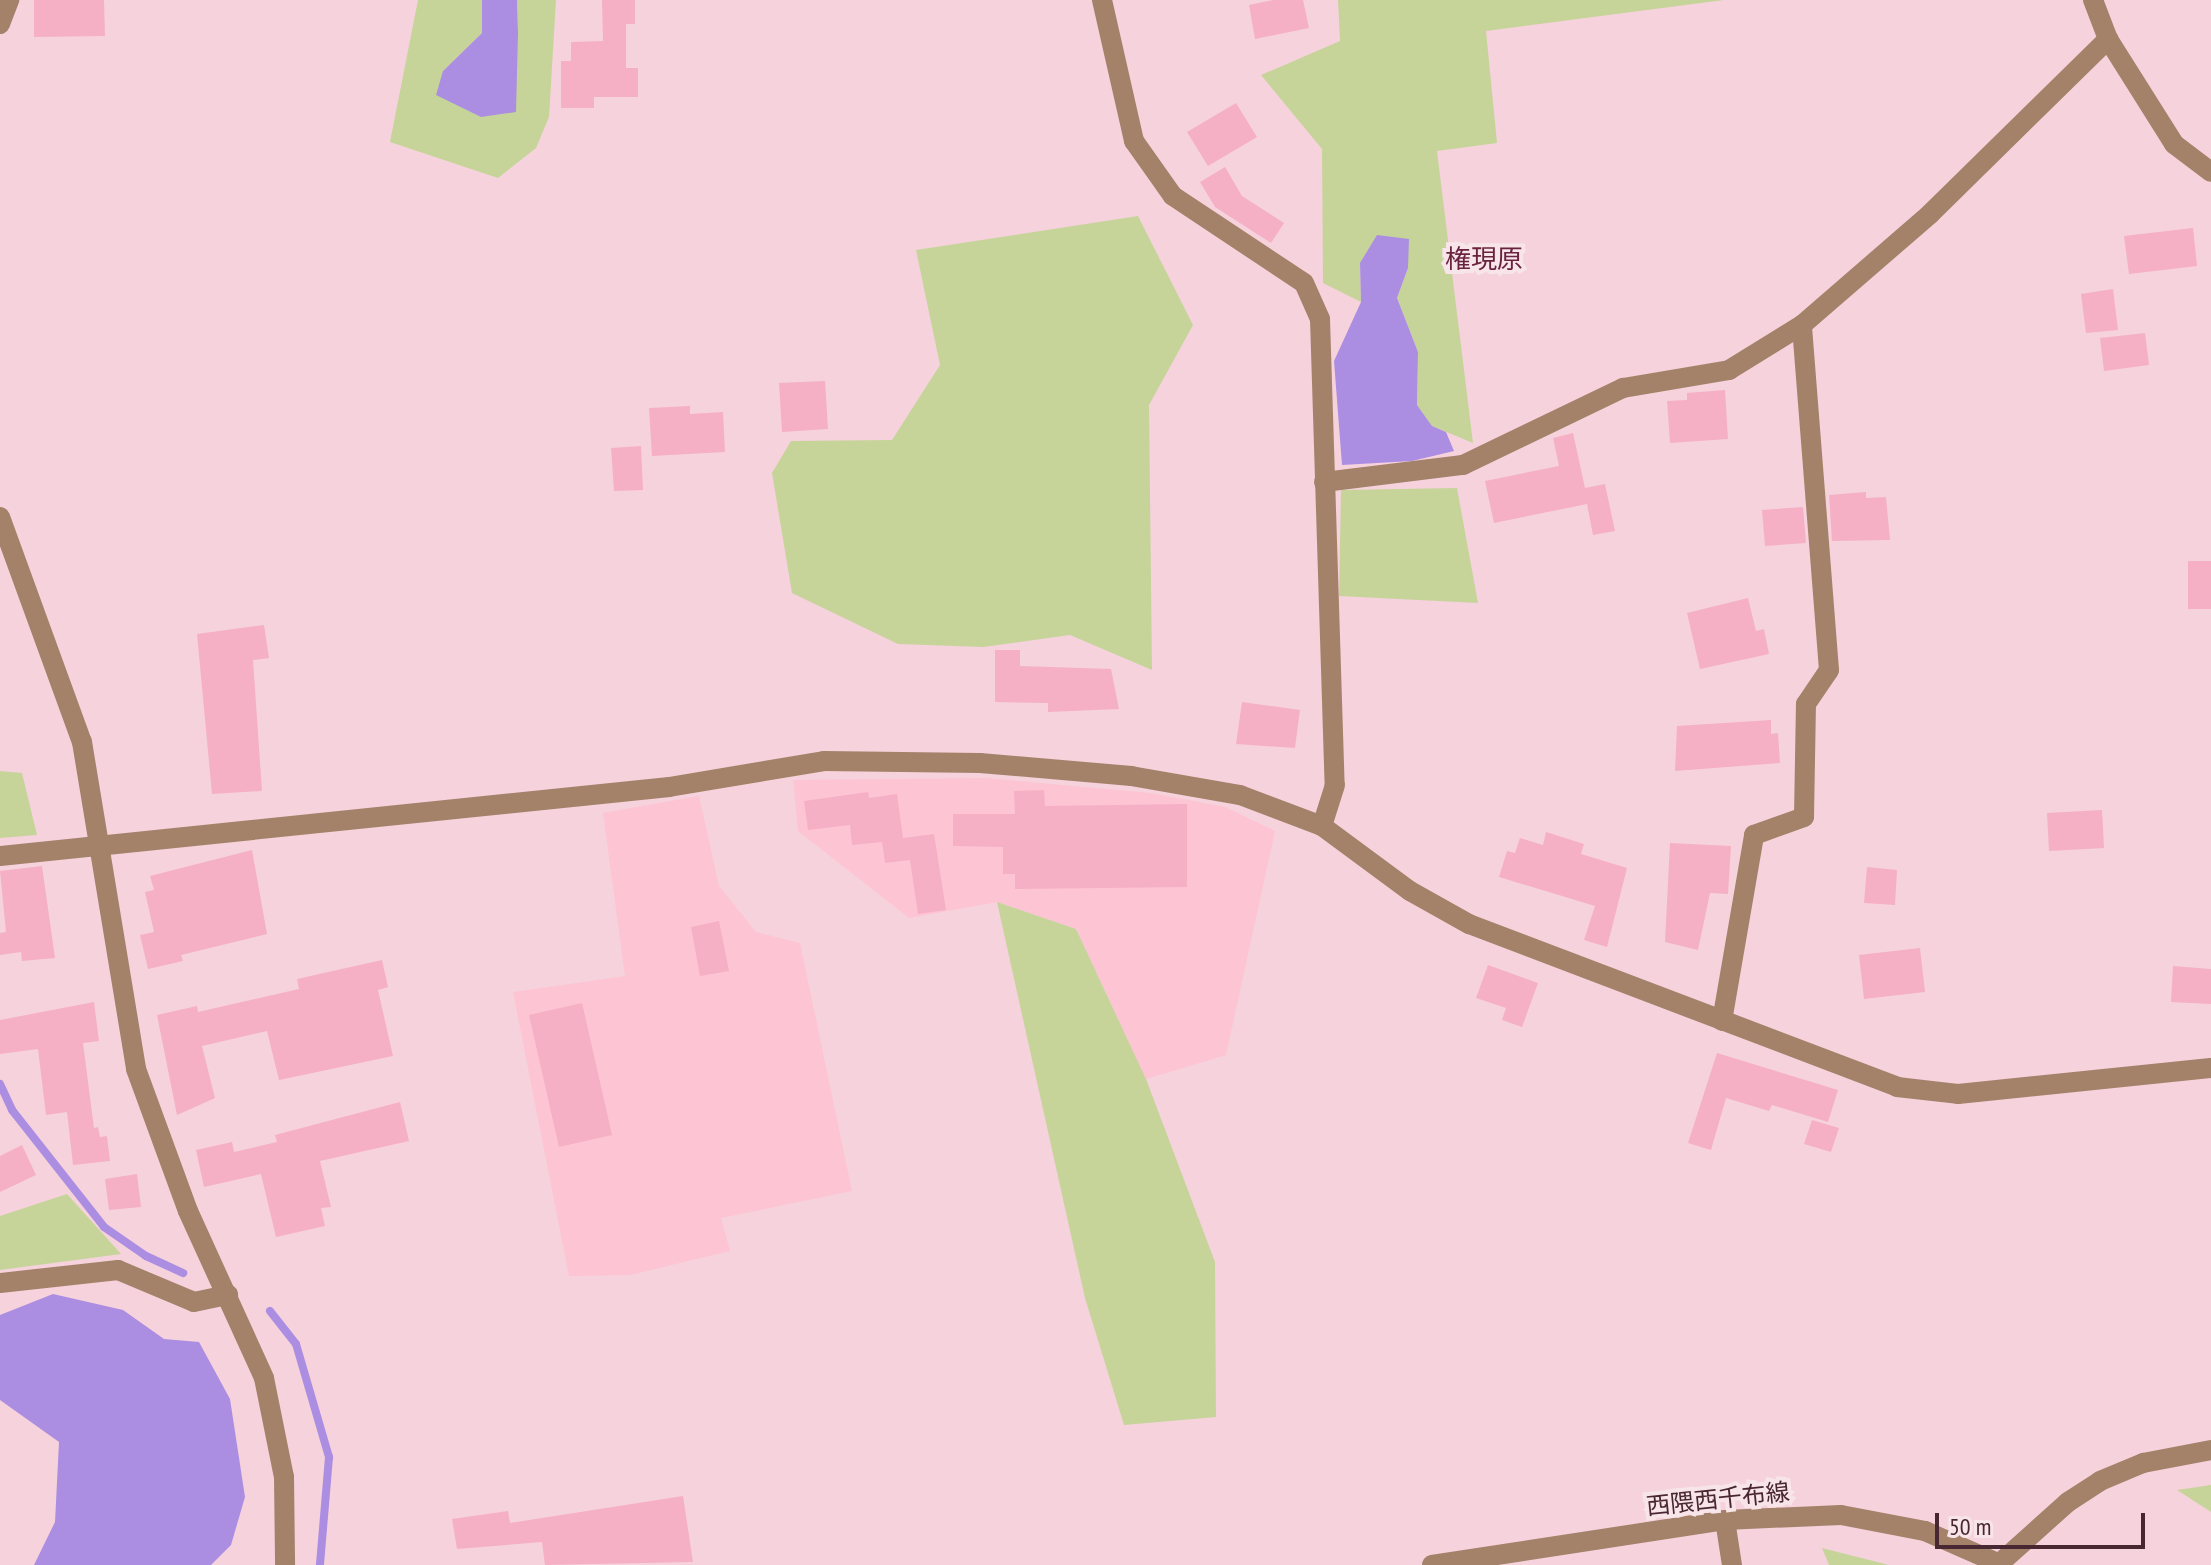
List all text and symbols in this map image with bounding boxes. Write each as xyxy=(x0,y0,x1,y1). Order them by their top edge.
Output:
district label: 権現原 xyxy=(1445,243,1523,275)
street label: 西隈西千布線 xyxy=(1645,1477,1791,1521)
scale bar xyxy=(1939,1497,2149,1547)
text: 50 m xyxy=(1949,1511,1991,1542)

